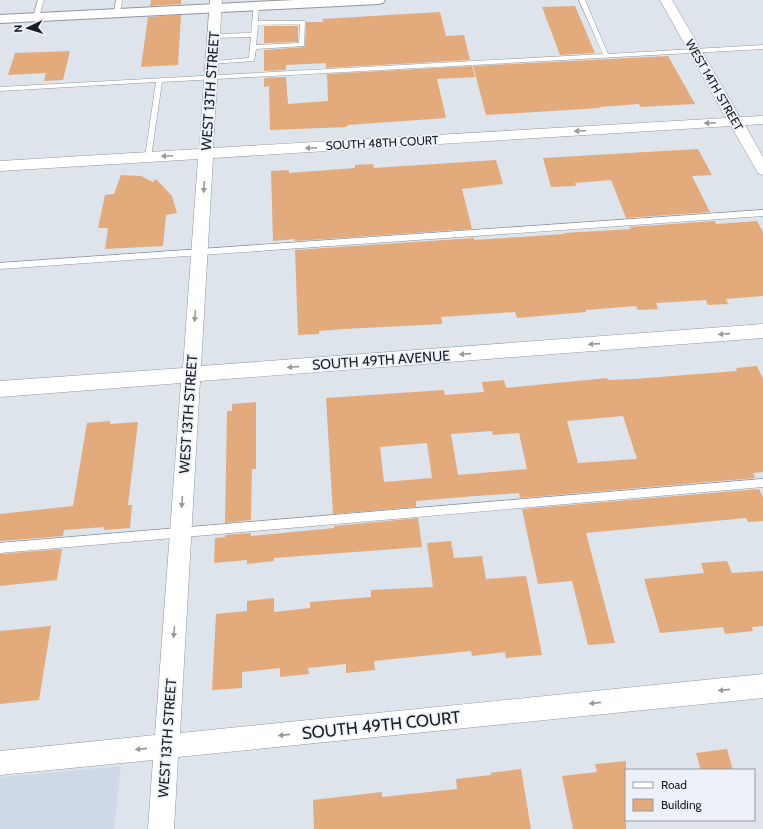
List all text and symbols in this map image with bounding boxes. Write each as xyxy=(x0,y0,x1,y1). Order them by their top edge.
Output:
north arrow xyxy=(8,8,48,48)
text: N xyxy=(11,24,25,33)
street label: WEST 13TH STREET xyxy=(197,30,223,151)
street label: WEST 14TH STREET xyxy=(682,37,747,133)
one-way arrow xyxy=(704,120,716,127)
one-way arrow xyxy=(574,128,586,135)
street label: SOUTH 48TH COURT xyxy=(325,132,439,153)
one-way arrow xyxy=(305,144,317,151)
one-way arrow xyxy=(161,153,173,160)
one-way arrow xyxy=(200,181,207,193)
one-way arrow xyxy=(191,310,198,322)
one-way arrow xyxy=(718,331,730,338)
one-way arrow xyxy=(588,340,601,347)
street label: SOUTH 49TH AVENUE xyxy=(311,346,451,374)
one-way arrow xyxy=(459,350,471,357)
street label: WEST 13TH STREET xyxy=(175,353,201,474)
one-way arrow xyxy=(287,363,299,370)
one-way arrow xyxy=(179,496,186,508)
one-way arrow xyxy=(171,626,178,638)
street label: WEST 13TH STREET xyxy=(154,677,180,798)
one-way arrow xyxy=(718,687,730,693)
one-way arrow xyxy=(589,700,601,707)
street label: SOUTH 49TH COURT xyxy=(301,707,461,743)
one-way arrow xyxy=(278,731,290,738)
one-way arrow xyxy=(135,746,147,752)
legend xyxy=(625,769,755,821)
text: Road xyxy=(661,777,687,792)
text: Building xyxy=(661,797,703,812)

